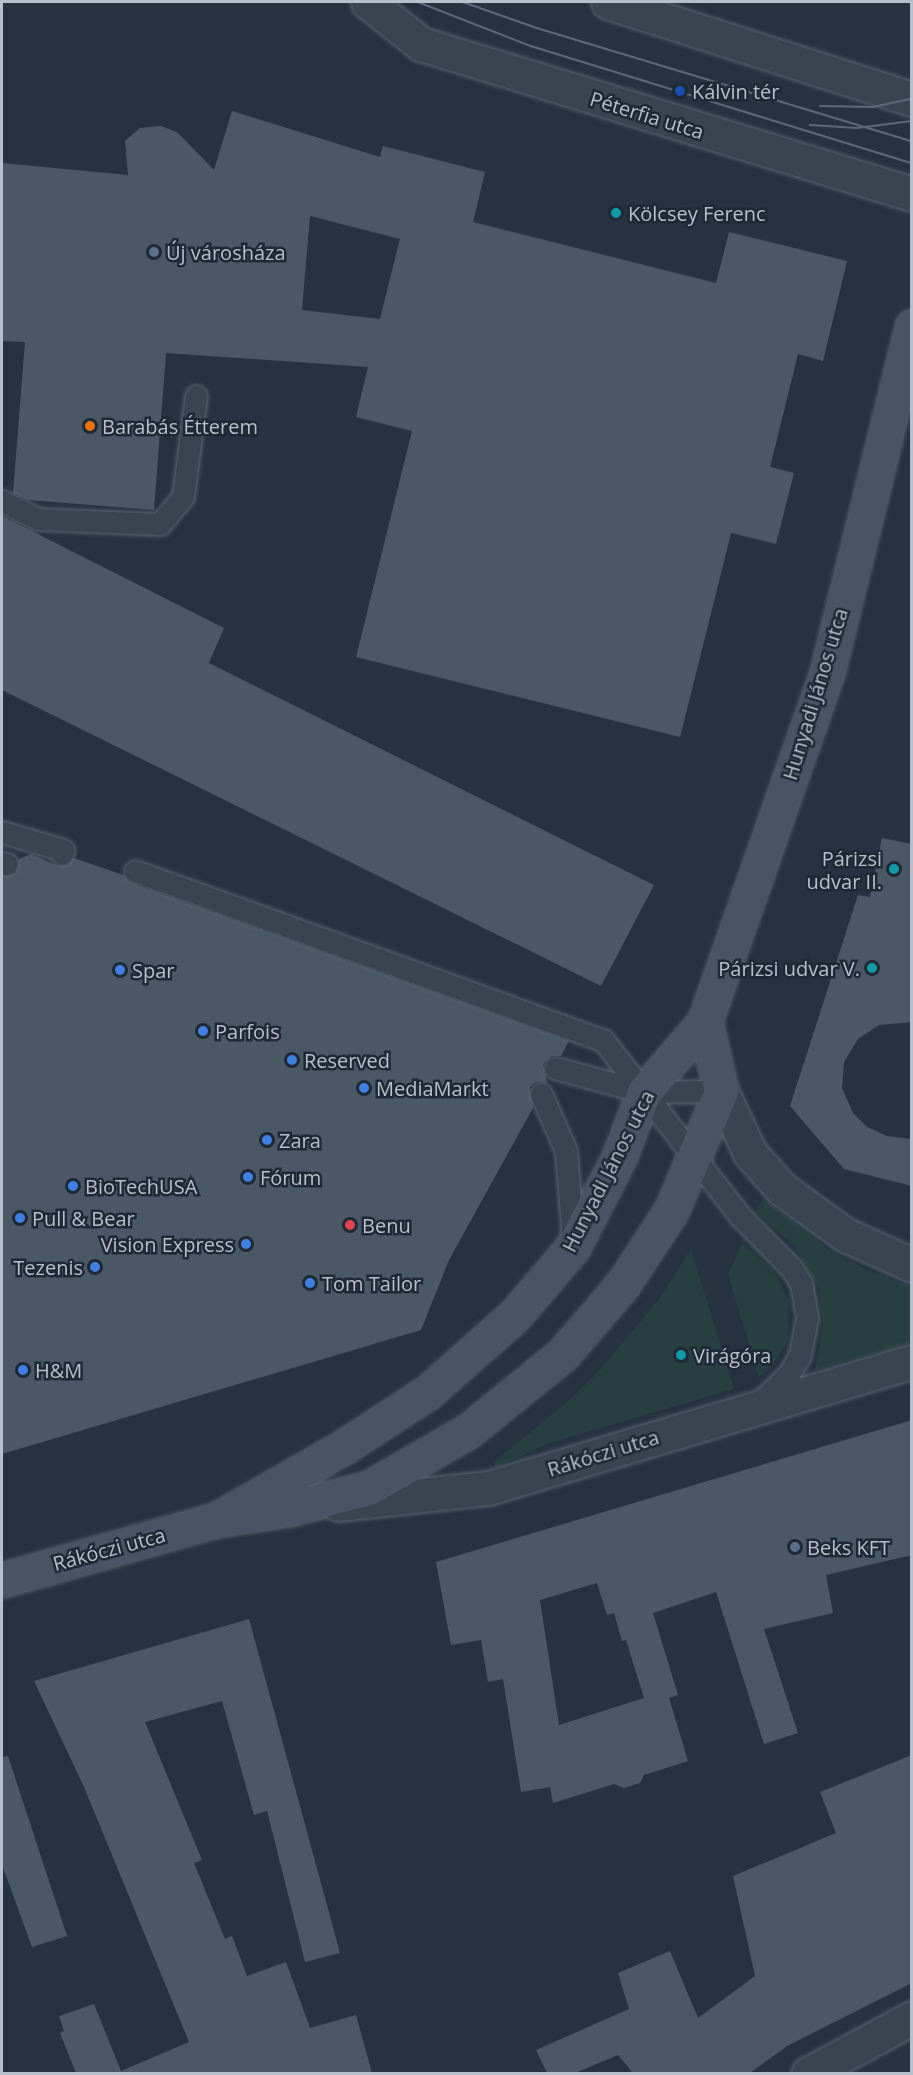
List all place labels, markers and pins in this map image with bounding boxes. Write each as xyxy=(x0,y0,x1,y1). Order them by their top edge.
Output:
place label: Kálvin tér xyxy=(692,79,779,103)
marker: Kálvin tér xyxy=(673,84,687,98)
place label: Kölcsey Ferenc xyxy=(628,201,766,225)
marker: Kölcsey Ferenc xyxy=(609,206,623,220)
place label: Új városháza xyxy=(166,240,286,264)
marker: Új városháza xyxy=(147,245,161,259)
place label: Barabás Étterem xyxy=(102,414,258,438)
marker: Barabás Étterem xyxy=(83,419,97,433)
place label: Párizsi udvar II. xyxy=(807,846,882,893)
marker: Párizsi udvar II. xyxy=(887,862,901,876)
place label: Párizsi udvar V. xyxy=(718,956,860,980)
place label: Spar xyxy=(132,958,174,982)
marker: Párizsi udvar V. xyxy=(865,961,879,975)
marker: Spar xyxy=(113,963,127,977)
place label: Parfois xyxy=(215,1019,280,1043)
marker: Parfois xyxy=(196,1024,210,1038)
place label: Reserved xyxy=(304,1048,390,1072)
marker: Reserved xyxy=(285,1053,299,1067)
place label: MediaMarkt xyxy=(376,1076,489,1100)
marker: MediaMarkt xyxy=(357,1081,371,1095)
place label: Zara xyxy=(279,1128,321,1152)
marker: Zara xyxy=(260,1133,274,1147)
place label: Fórum xyxy=(260,1165,321,1189)
marker: Fórum xyxy=(241,1170,255,1184)
place label: BioTechUSA xyxy=(85,1174,197,1198)
marker: BioTechUSA xyxy=(66,1179,80,1193)
place label: Pull & Bear xyxy=(32,1206,135,1230)
marker: Pull & Bear xyxy=(13,1211,27,1225)
place label: Benu xyxy=(362,1213,411,1237)
marker: Benu xyxy=(343,1218,357,1232)
place label: Vision Express xyxy=(101,1232,234,1256)
marker: Vision Express xyxy=(239,1237,253,1251)
place label: Tezenis xyxy=(13,1255,83,1279)
marker: Tezenis xyxy=(88,1260,102,1274)
place label: Tom Tailor xyxy=(322,1271,421,1295)
marker: Tom Tailor xyxy=(303,1276,317,1290)
place label: Virágóra xyxy=(693,1343,771,1367)
marker: Virágóra xyxy=(674,1348,688,1362)
place label: H&M xyxy=(35,1358,82,1382)
marker: H&M xyxy=(16,1363,30,1377)
place label: Beks KFT xyxy=(807,1535,890,1559)
marker: Beks KFT xyxy=(788,1540,802,1554)

